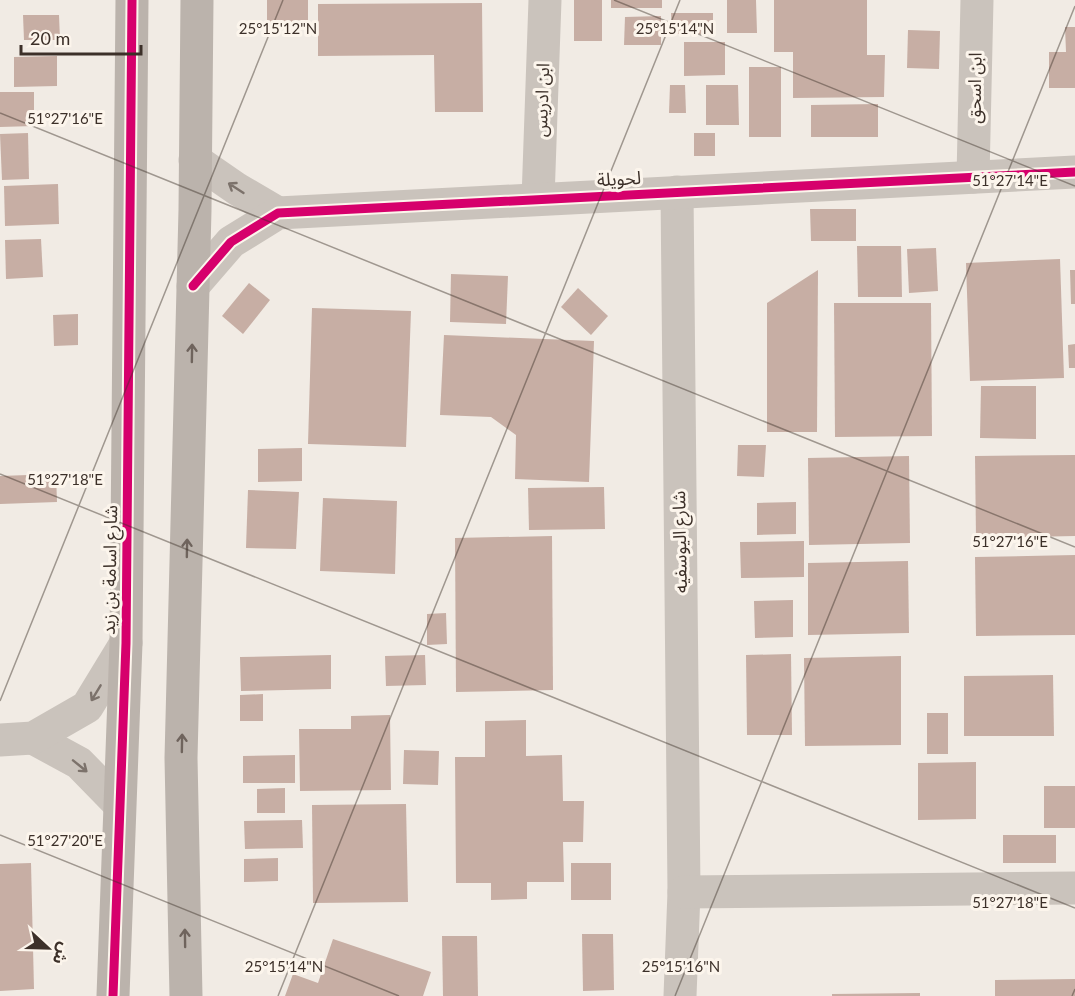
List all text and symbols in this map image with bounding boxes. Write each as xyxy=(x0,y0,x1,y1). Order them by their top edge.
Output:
scale bar xyxy=(21,18,141,56)
text: 25°15'12"N xyxy=(239,19,317,37)
text: 25°15'14"N xyxy=(636,19,714,37)
text: 20 m xyxy=(30,27,70,49)
street label: ابن اسحق xyxy=(962,52,987,124)
street label: ابن ادريس xyxy=(529,63,554,137)
text: 51°27'16"E xyxy=(27,109,103,127)
street label: لحويلة xyxy=(596,166,642,191)
text: 51°27'14"E xyxy=(972,171,1048,189)
one-way arrow xyxy=(228,182,245,194)
one-way arrow xyxy=(186,343,197,363)
text: 51°27'18"E xyxy=(27,470,103,488)
street label: شارع اليوسفيه xyxy=(667,491,695,593)
street label: شارع اسامة بن زيد xyxy=(97,505,125,635)
text: 51°27'16"E xyxy=(972,532,1048,550)
one-way arrow xyxy=(181,538,192,558)
one-way arrow xyxy=(90,684,102,701)
one-way arrow xyxy=(176,733,187,753)
one-way arrow xyxy=(72,759,88,772)
text: 51°27'20"E xyxy=(27,831,103,849)
text: 51°27'18"E xyxy=(972,893,1048,911)
north arrow xyxy=(18,918,78,978)
one-way arrow xyxy=(179,928,191,948)
text: ش xyxy=(49,940,75,968)
text: 25°15'14"N xyxy=(245,957,323,975)
text: 25°15'16"N xyxy=(642,957,720,975)

